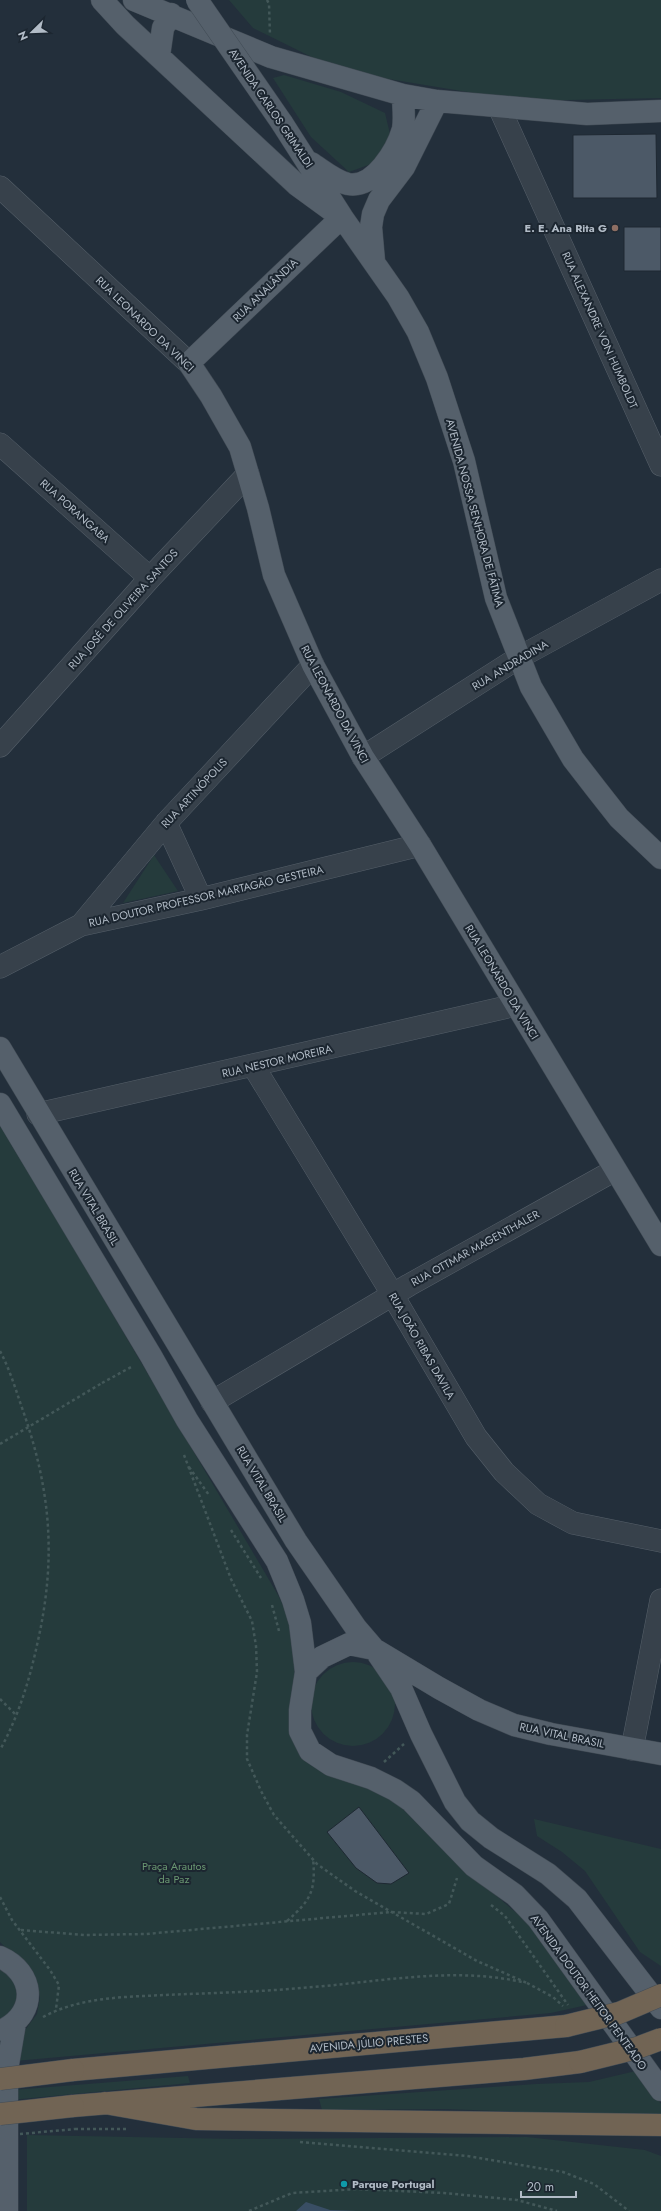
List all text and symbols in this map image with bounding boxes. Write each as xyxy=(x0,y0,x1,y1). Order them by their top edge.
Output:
north arrow xyxy=(12,12,52,52)
text: N xyxy=(14,29,32,43)
street label: AVENIDA CARLOS GRIMALDI xyxy=(225,45,317,171)
place label: E. E. Ana Rita G xyxy=(525,220,607,236)
marker: E. E. Ana Rita G xyxy=(610,223,620,233)
street label: RUA ALEXANDRE VON HUMBOLDT xyxy=(558,249,642,411)
street label: RUA ANALÂNDIA xyxy=(229,254,302,325)
street label: RUA LEONARDO DA VINCI xyxy=(92,273,198,375)
street label: AVENIDA NOSSA SENHORA DE FÁTIMA xyxy=(442,417,508,610)
street label: RUA PORANGABA xyxy=(37,475,114,547)
street label: RUA JOSÉ DE OLIVEIRA SANTOS xyxy=(64,545,182,673)
street label: RUA ANDRADINA xyxy=(469,636,552,694)
street label: RUA LEONARDO DA VINCI xyxy=(297,642,373,766)
street label: RUA ARTINÓPOLIS xyxy=(157,754,231,832)
street label: RUA DOUTOR PROFESSOR MARTAGÃO GESTEIRA xyxy=(87,861,326,931)
street label: RUA LEONARDO DA VINCI xyxy=(461,922,543,1042)
street label: RUA NESTOR MOREIRA xyxy=(220,1040,334,1081)
street label: RUA VITAL BRASIL xyxy=(65,1166,123,1248)
street label: RUA OTTMAR MAGENTHALER xyxy=(408,1206,543,1290)
street label: RUA JOÃO RIBAS DAVILA xyxy=(385,1290,459,1403)
street label: RUA VITAL BRASIL xyxy=(233,1443,291,1525)
street label: RUA VITAL BRASIL xyxy=(518,1718,606,1752)
park label: Praça Arautos da Paz xyxy=(142,1858,207,1887)
street label: AVENIDA DOUTOR HEITOR PENTEADO xyxy=(527,1911,651,2073)
street label: AVENIDA JÚLIO PRESTES xyxy=(309,2030,429,2056)
scale bar xyxy=(521,2173,576,2199)
place label: Parque Portugal xyxy=(352,2176,435,2192)
text: 20 m xyxy=(527,2178,554,2196)
marker: Parque Portugal xyxy=(339,2179,349,2189)

